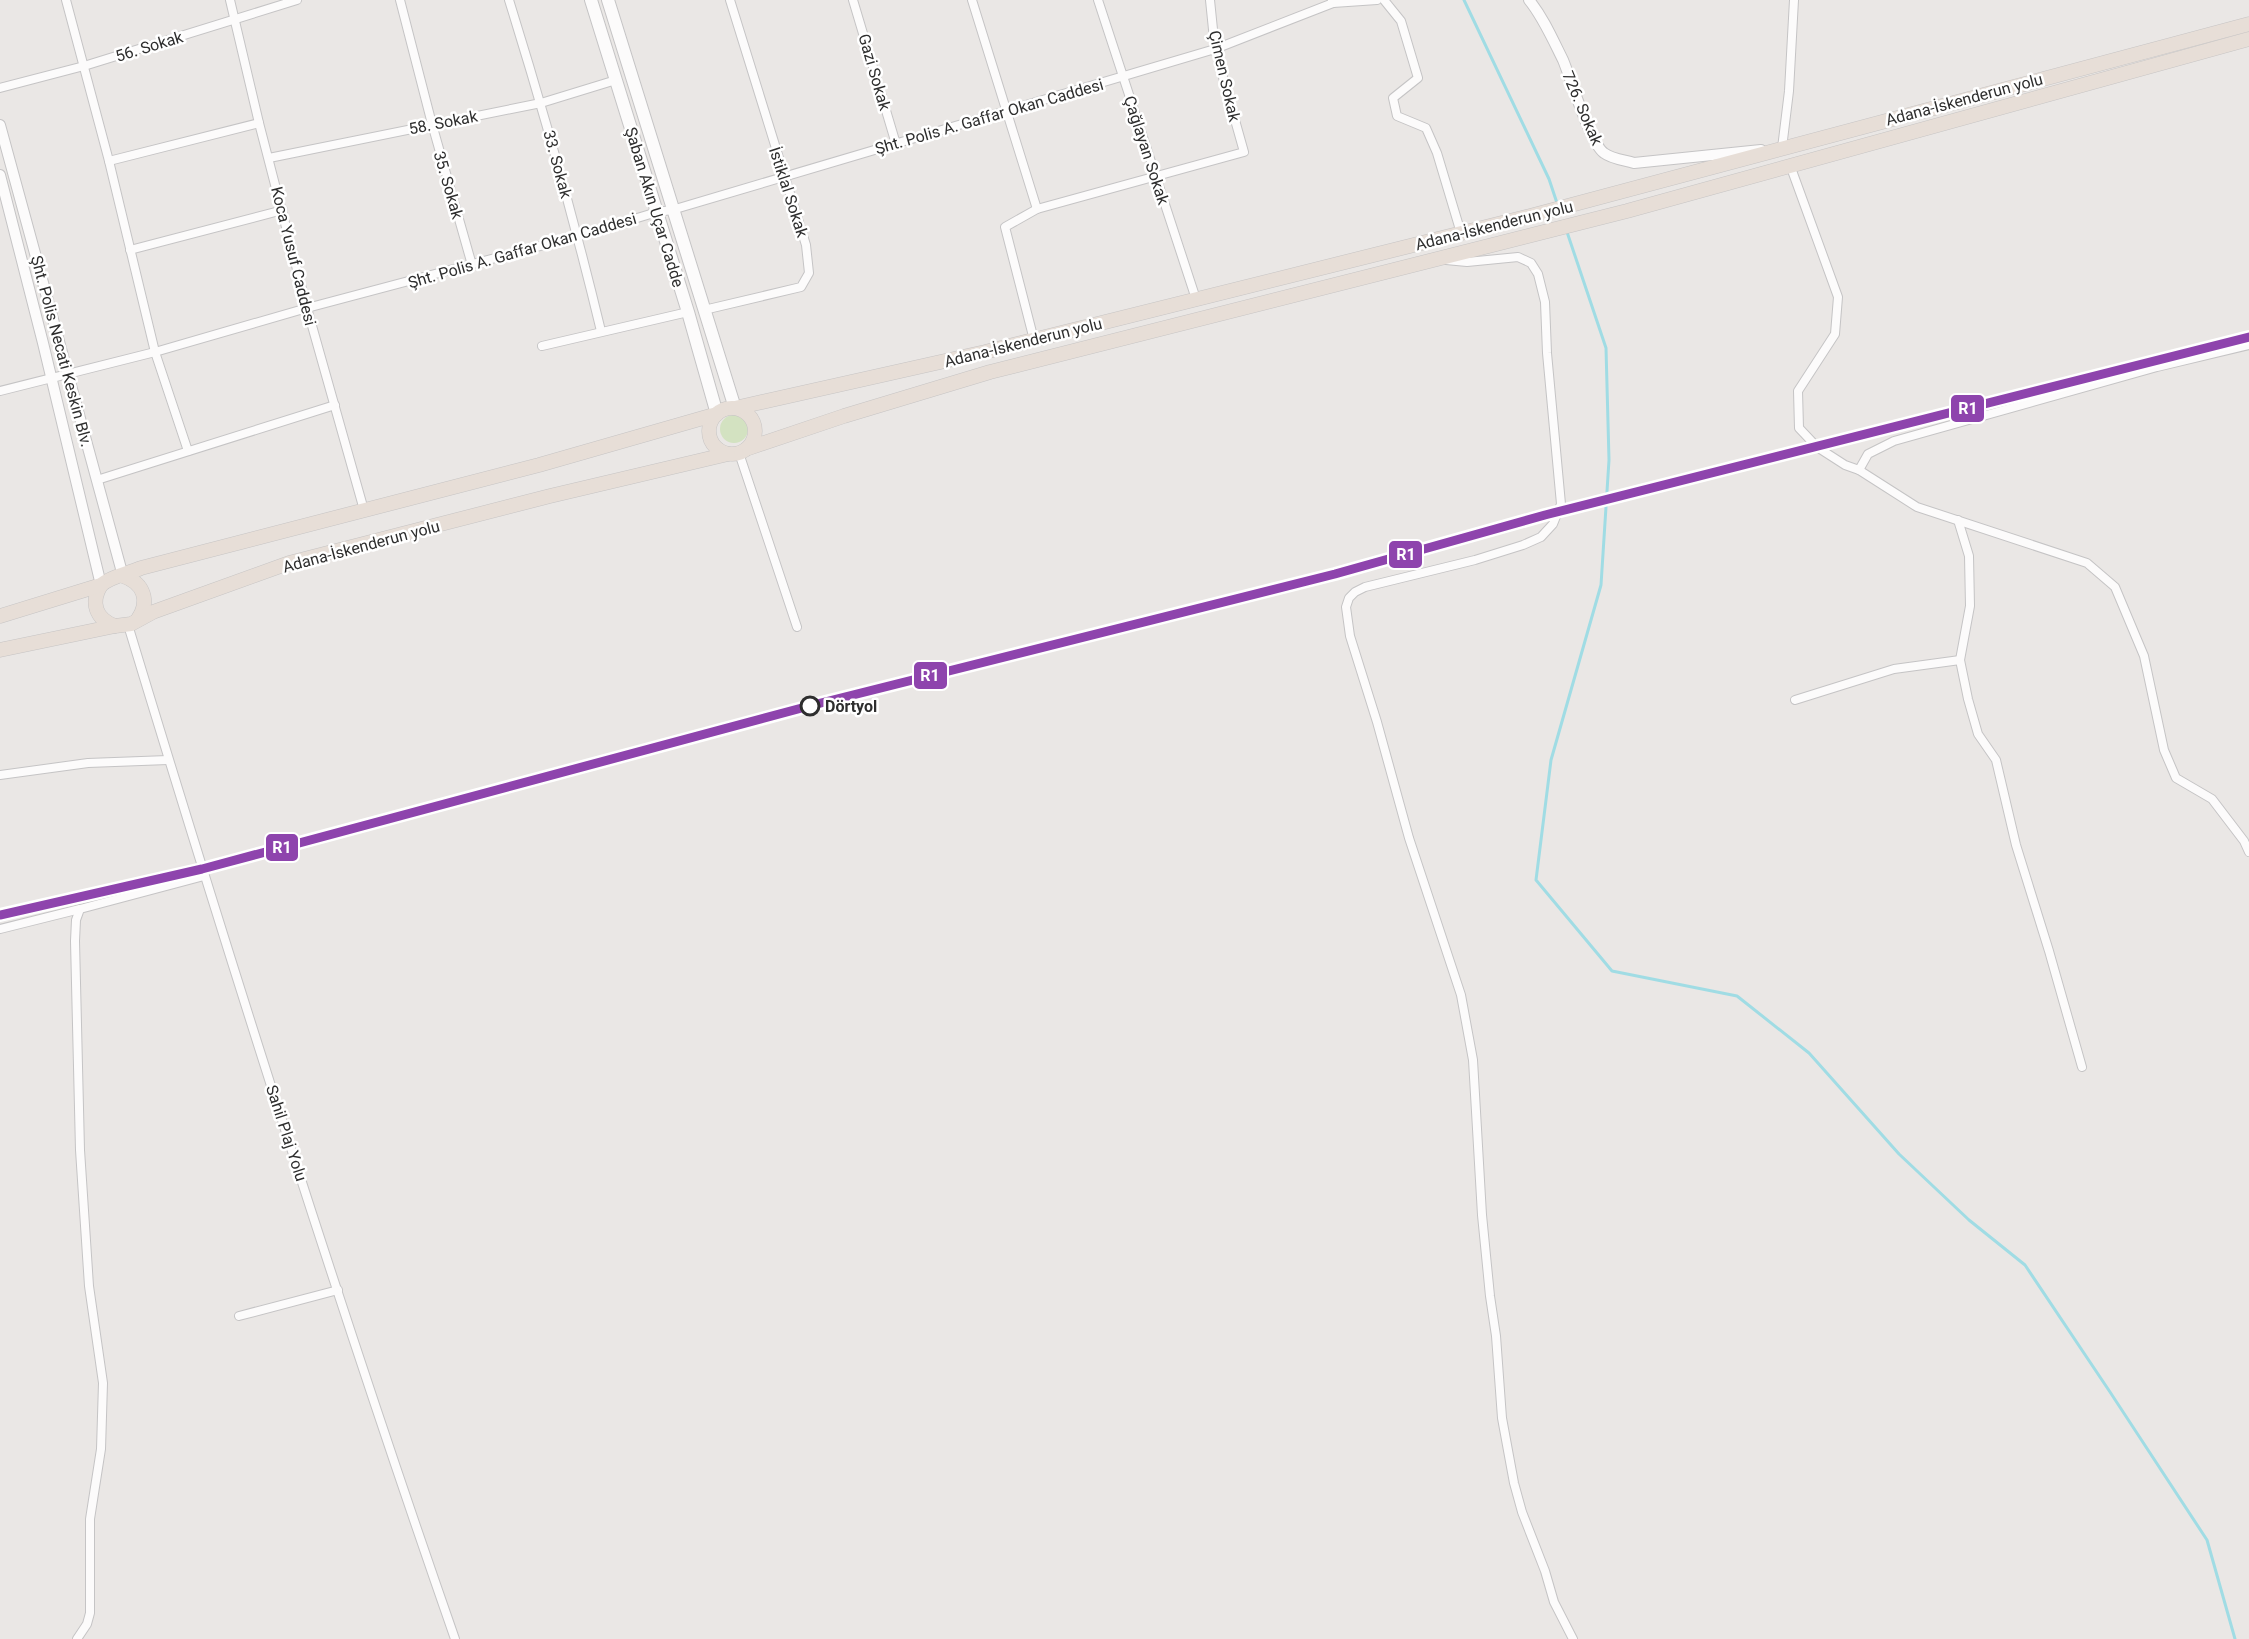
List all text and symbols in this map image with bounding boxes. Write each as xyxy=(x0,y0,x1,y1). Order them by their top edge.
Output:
street label: 56. Sokak xyxy=(113,27,186,66)
street label: Çimen Sokak xyxy=(1205,29,1244,125)
street label: Gazi Sokak xyxy=(855,32,895,114)
street label: 726. Sokak xyxy=(1558,68,1607,149)
street label: Adana-İskenderun yolu xyxy=(1883,69,2045,130)
street label: Şht. Polis A. Gaffar Okan Caddesi xyxy=(873,75,1106,158)
street label: Çağlayan Sokak xyxy=(1120,93,1173,208)
street label: 58. Sokak xyxy=(407,106,480,138)
street label: Şaban Akın Uçar Cadde xyxy=(621,125,688,290)
street label: 33. Sokak xyxy=(539,128,576,201)
street label: İstiklal Sokak xyxy=(765,145,812,241)
street label: 35. Sokak xyxy=(430,149,468,222)
street label: Koca Yusuf Caddesi xyxy=(267,185,320,328)
street label: Adana-İskenderun yolu xyxy=(1413,197,1575,254)
street label: Şht. Polis A. Gaffar Okan Caddesi xyxy=(406,209,639,292)
street label: Şht. Polis Necati Keskin Blv. xyxy=(27,253,96,449)
street label: Adana-İskenderun yolu xyxy=(942,314,1104,371)
line badge: R1 xyxy=(1950,394,1985,423)
text: R1 xyxy=(1958,399,1978,418)
street label: Adana-İskenderun yolu xyxy=(280,516,442,577)
line badge: R1 xyxy=(1388,540,1423,569)
text: R1 xyxy=(1396,545,1416,564)
line badge: R1 xyxy=(913,661,948,690)
text: R1 xyxy=(920,666,940,685)
marker: Dörtyol xyxy=(800,696,820,716)
place label: Dörtyol xyxy=(825,697,877,716)
line badge: R1 xyxy=(265,833,299,862)
text: R1 xyxy=(272,838,292,857)
street label: Sahil Plaj Yolu xyxy=(262,1083,311,1184)

